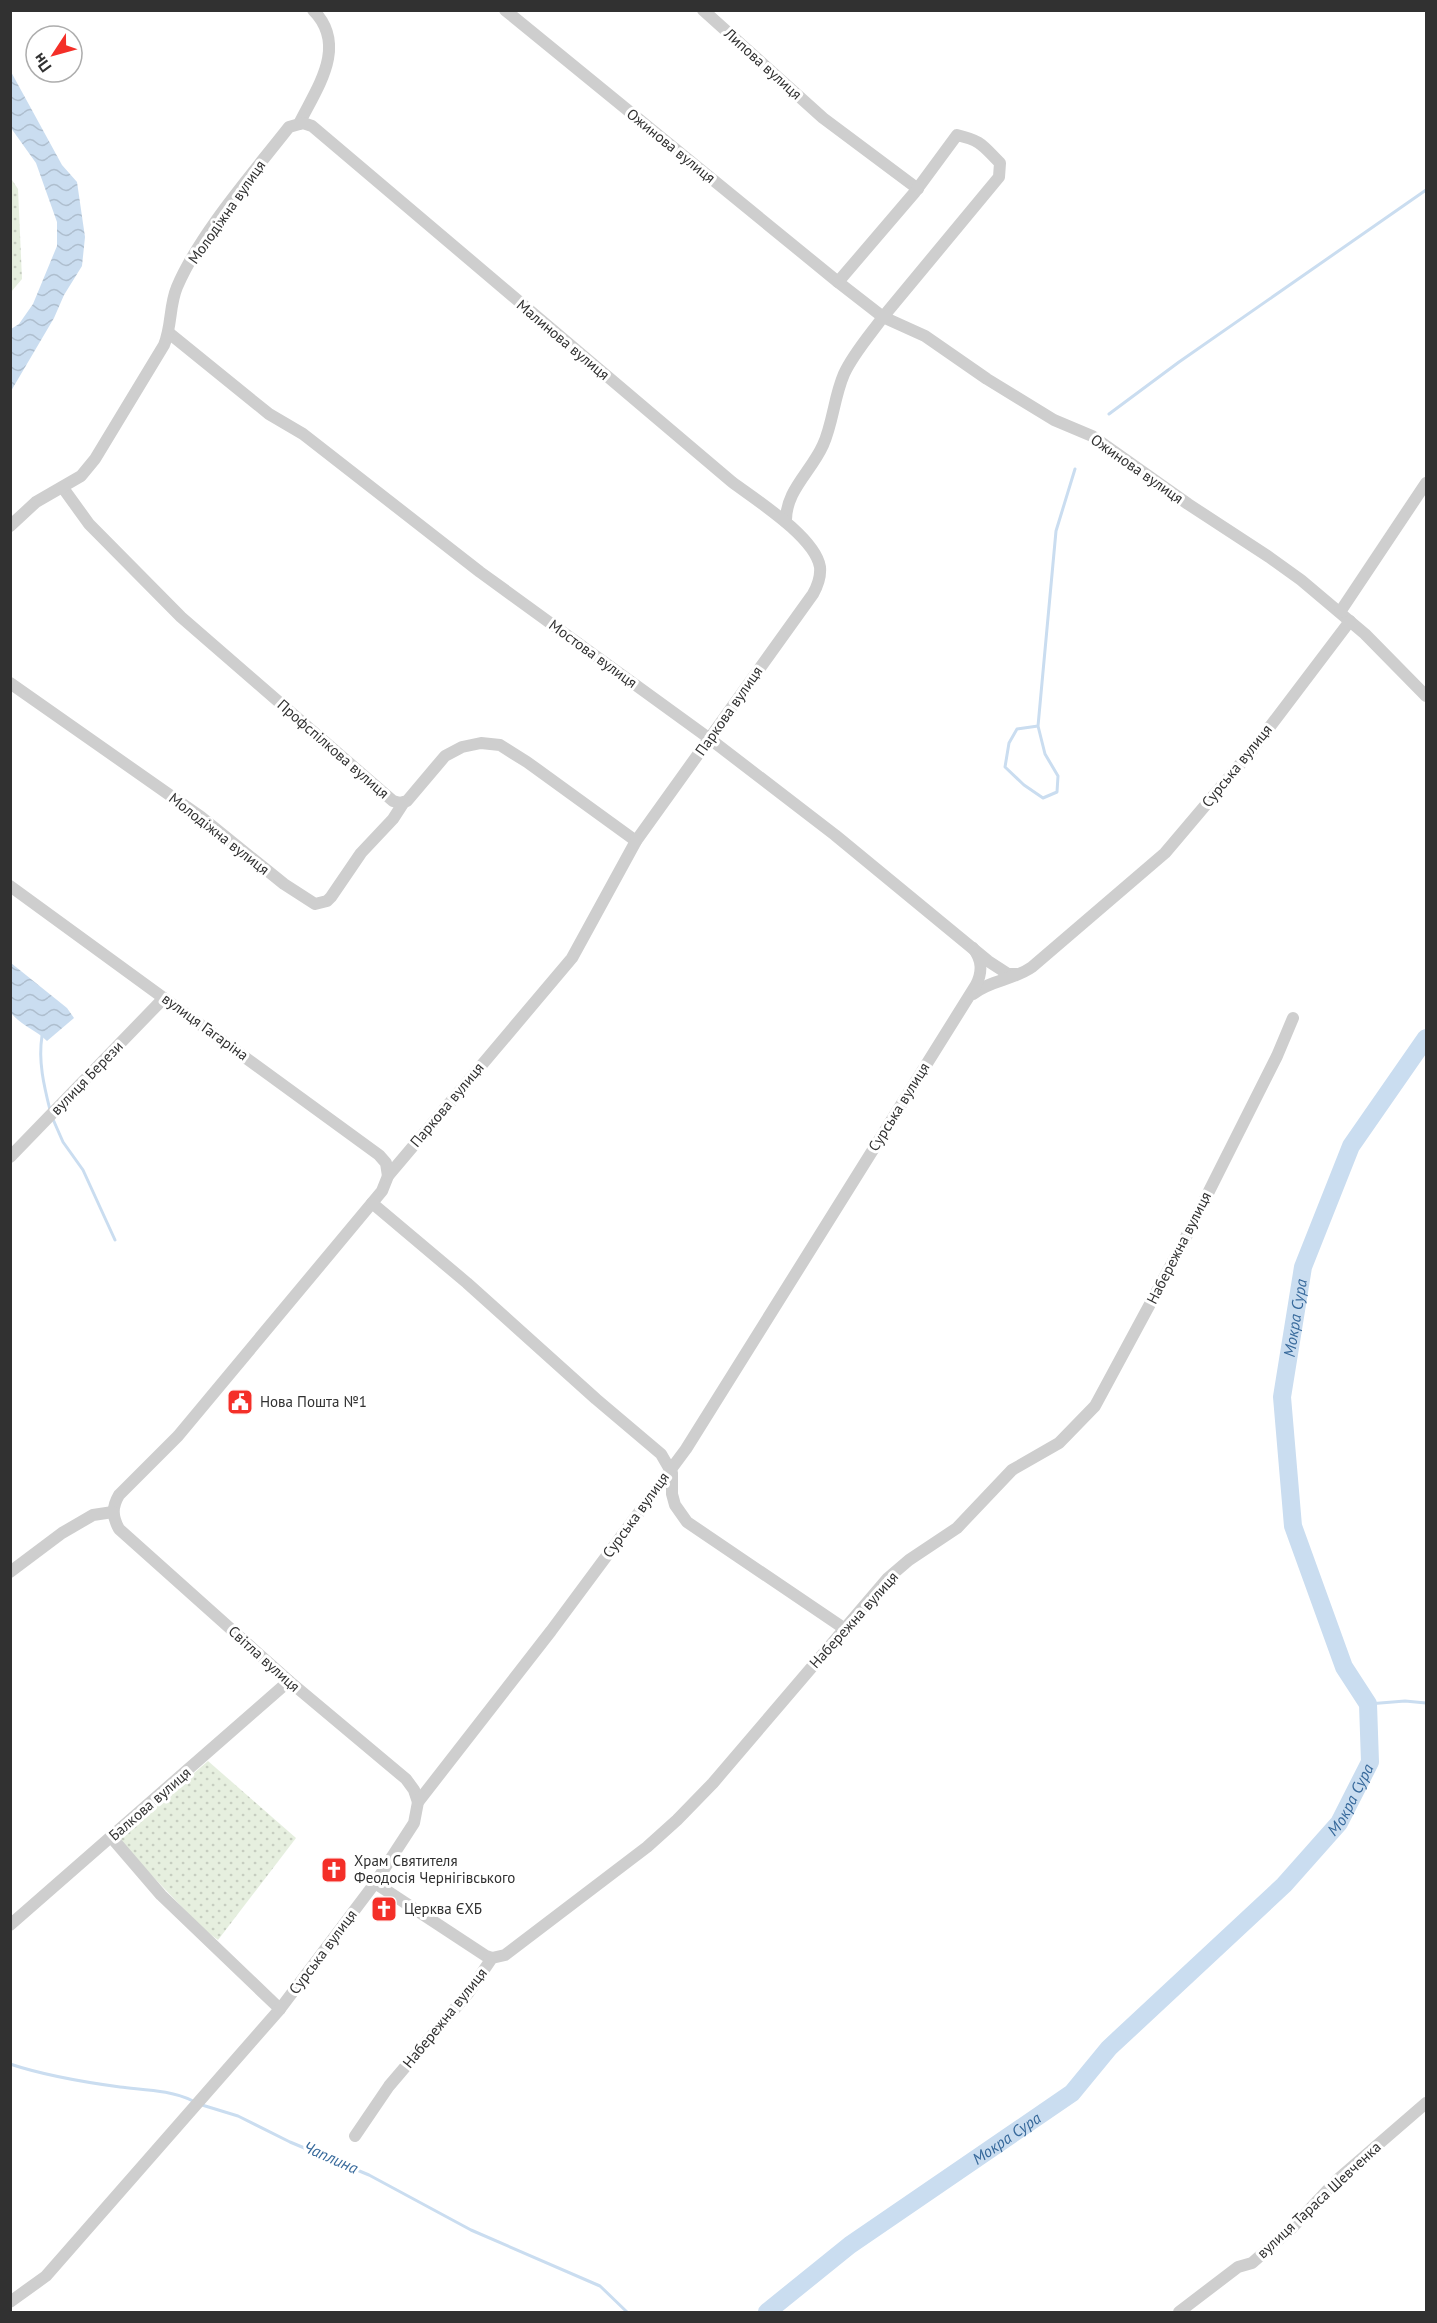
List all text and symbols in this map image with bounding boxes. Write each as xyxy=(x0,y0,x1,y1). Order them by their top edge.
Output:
street label: Липова вулиця xyxy=(720,23,806,103)
north arrow xyxy=(24,24,84,84)
text: Пн xyxy=(28,49,55,76)
street label: Ожинова вулиця xyxy=(623,104,720,187)
street label: Молодіжна вулиця xyxy=(184,156,269,267)
street label: Малинова вулиця xyxy=(513,295,614,384)
street label: Ожинова вулиця xyxy=(1087,430,1187,508)
street label: Мостова вулиця xyxy=(545,615,641,692)
street label: Паркова вулиця xyxy=(691,662,766,759)
street label: Профспілкова вулиця xyxy=(274,695,393,802)
street label: Сурська вулиця xyxy=(1197,720,1276,811)
street label: Молодіжна вулиця xyxy=(165,788,273,879)
street label: вулиця Гагаріна xyxy=(158,989,252,1064)
street label: вулиця Берези xyxy=(47,1037,127,1119)
street label: Паркова вулиця xyxy=(406,1058,488,1151)
street label: Сурська вулиця xyxy=(864,1059,933,1155)
street label: Набережна вулиця xyxy=(1142,1188,1215,1307)
water label: Мокра Сура xyxy=(1279,1277,1311,1358)
public building icon: Нова Пошта №1 xyxy=(225,1387,255,1417)
place label: Нова Пошта №1 xyxy=(260,1392,367,1411)
street label: Сурська вулиця xyxy=(598,1468,673,1561)
street label: Набережна вулиця xyxy=(805,1567,902,1672)
street label: Світла вулиця xyxy=(225,1621,304,1696)
water label: Мокра Сура xyxy=(1323,1760,1378,1840)
street label: Балкова вулиця xyxy=(105,1763,195,1844)
place label: Храм Святителя Феодосія Чернігівського xyxy=(354,1851,515,1887)
church icon: Храм Святителя Феодосія Чернігівського xyxy=(319,1855,349,1885)
church icon: Церква ЄХБ xyxy=(369,1894,399,1924)
place label: Церква ЄХБ xyxy=(404,1899,482,1918)
street label: Сурська вулиця xyxy=(285,1906,361,1998)
street label: Набережна вулиця xyxy=(398,1964,491,2072)
water label: Мокра Сура xyxy=(968,2107,1044,2169)
water label: Чаплина xyxy=(301,2136,362,2178)
street label: вулиця Тараса Шевченка xyxy=(1253,2137,1385,2262)

